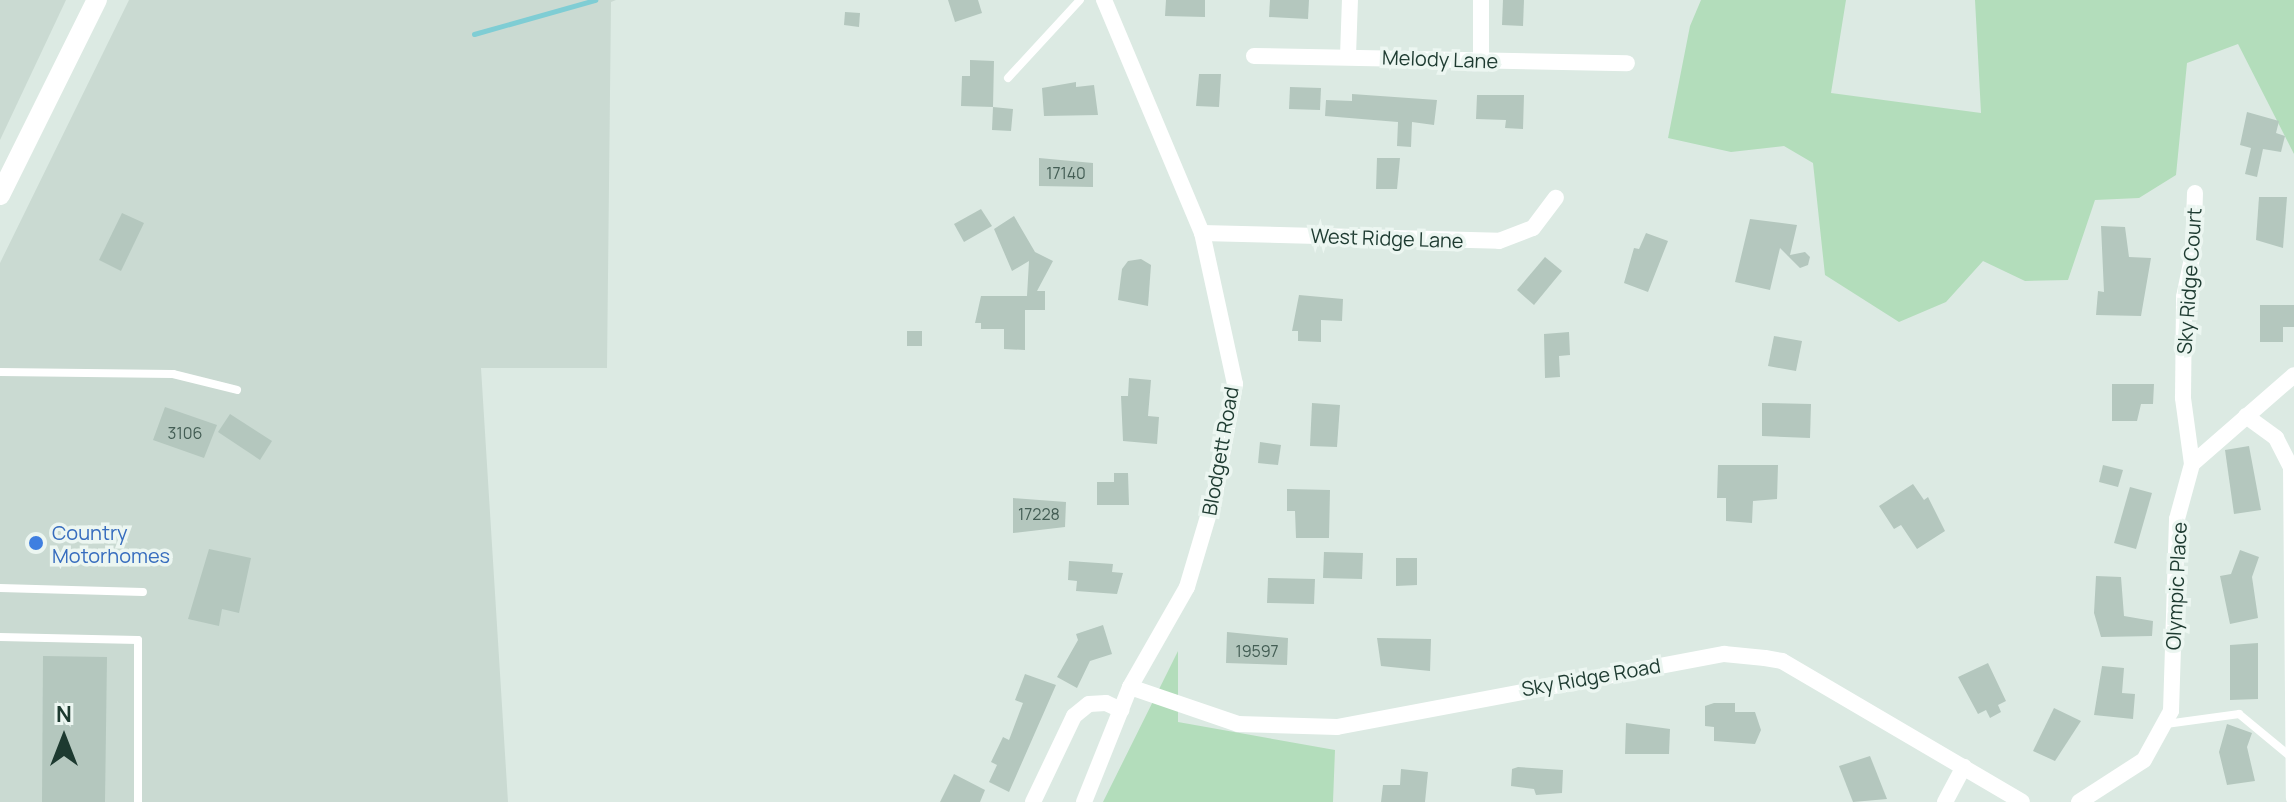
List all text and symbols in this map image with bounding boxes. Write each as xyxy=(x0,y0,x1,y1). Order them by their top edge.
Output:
street label: Melody Lane xyxy=(1382,45,1498,73)
house number: 17140 xyxy=(1046,163,1086,183)
street label: Sky Ridge Court xyxy=(2172,207,2206,355)
street label: West Ridge Lane xyxy=(1310,223,1464,253)
street label: Blodgett Road xyxy=(1197,385,1243,517)
house number: 3106 xyxy=(168,423,202,443)
house number: 17228 xyxy=(1018,504,1060,524)
place label: Country Motorhomes xyxy=(52,520,170,567)
street label: Olympic Place xyxy=(2161,521,2191,651)
marker: Country Motorhomes xyxy=(27,534,45,552)
house number: 19597 xyxy=(1235,641,1279,661)
street label: Sky Ridge Road xyxy=(1520,653,1662,701)
north arrow xyxy=(24,698,104,778)
text: N xyxy=(56,699,72,729)

